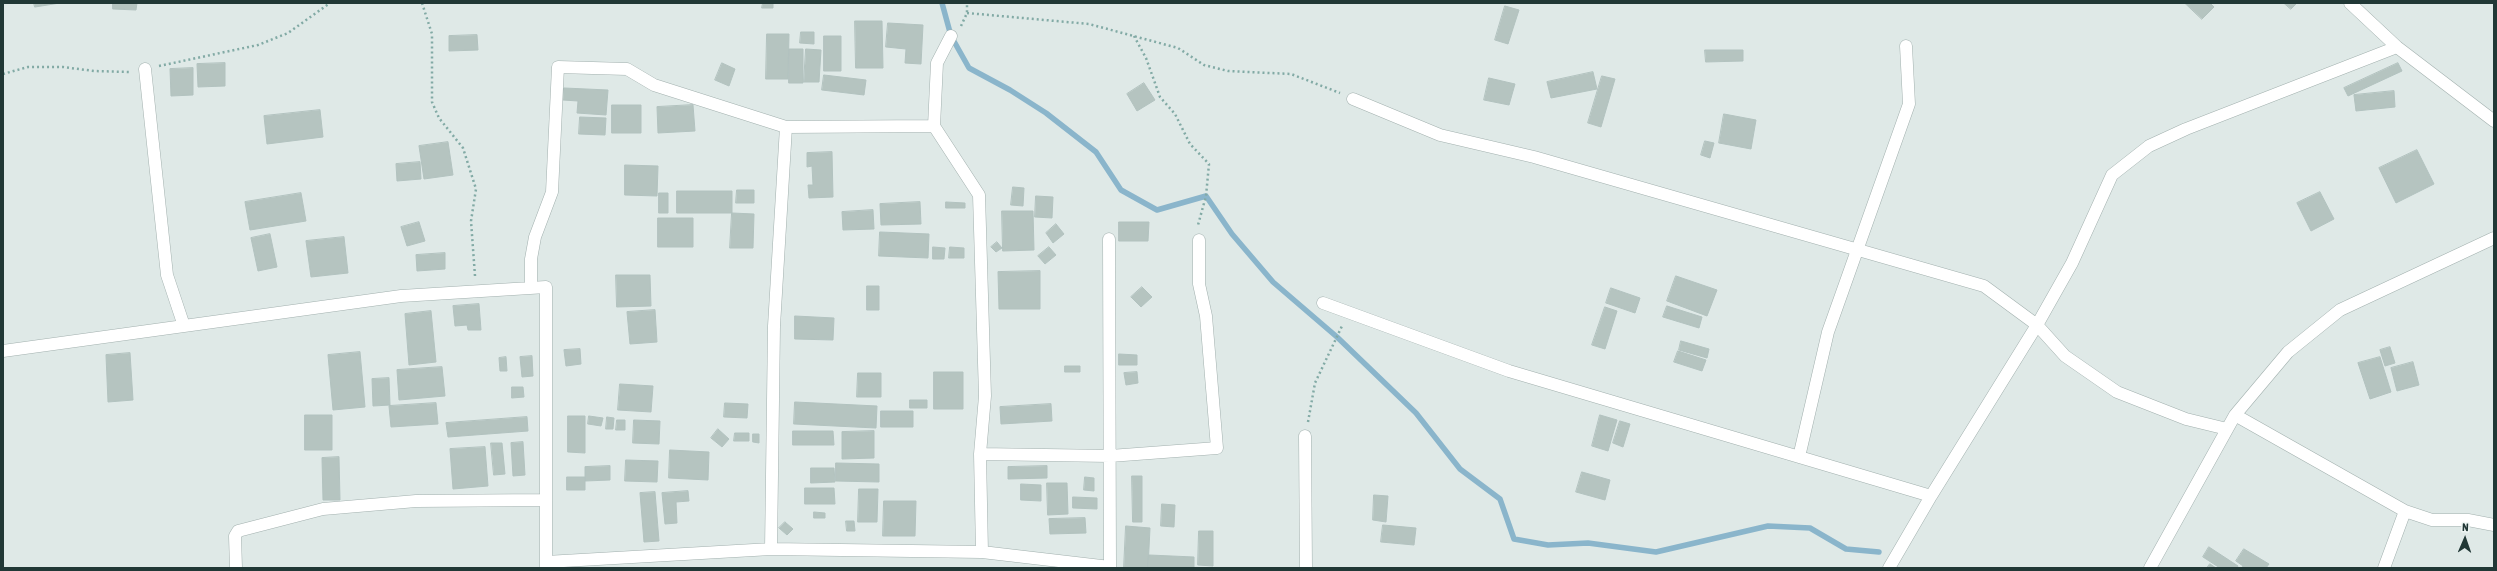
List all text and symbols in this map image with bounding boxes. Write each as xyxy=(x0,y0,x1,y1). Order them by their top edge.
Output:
north arrow xyxy=(2445,519,2485,559)
text: N xyxy=(2462,521,2469,533)

